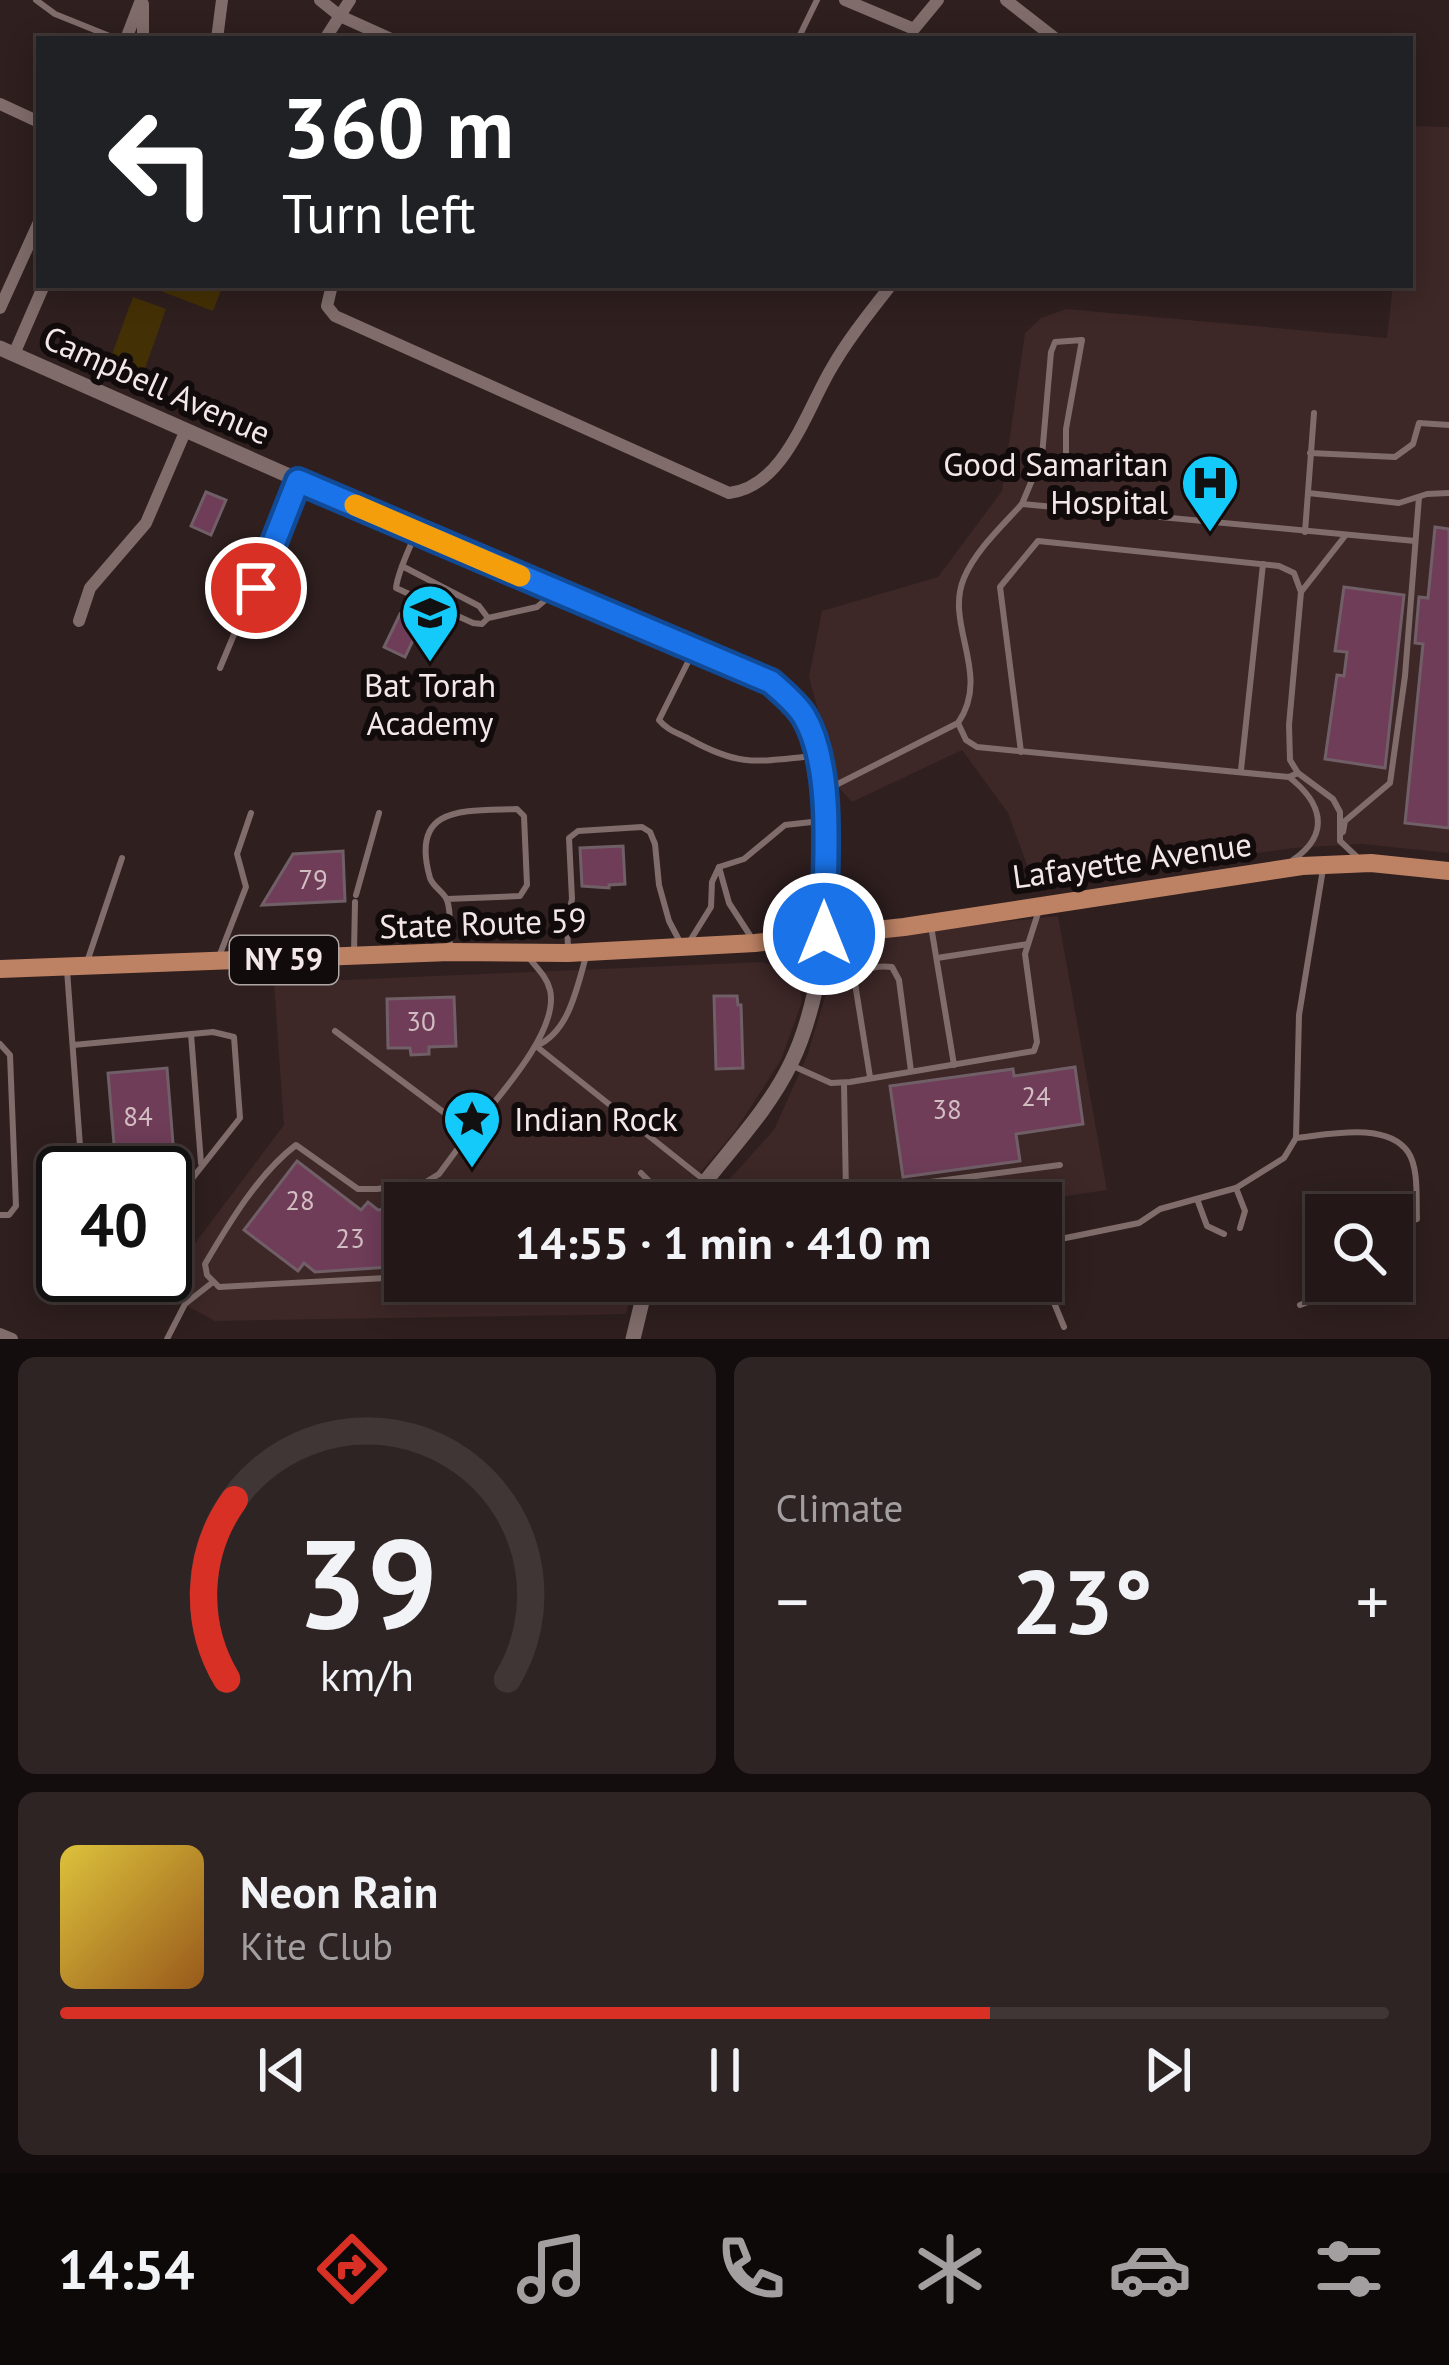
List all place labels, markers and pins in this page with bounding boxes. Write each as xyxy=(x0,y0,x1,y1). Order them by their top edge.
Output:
place label: Good Samaritan Hospital xyxy=(943,442,1168,523)
hospital icon: Good Samaritan Hospital xyxy=(1179,452,1241,534)
pin xyxy=(205,537,307,639)
school or university icon: Bat Torah Academy xyxy=(399,582,461,664)
place label: Bat Torah Academy xyxy=(364,663,496,744)
place icon: Indian Rock xyxy=(441,1088,503,1170)
place label: Indian Rock xyxy=(514,1097,678,1140)

